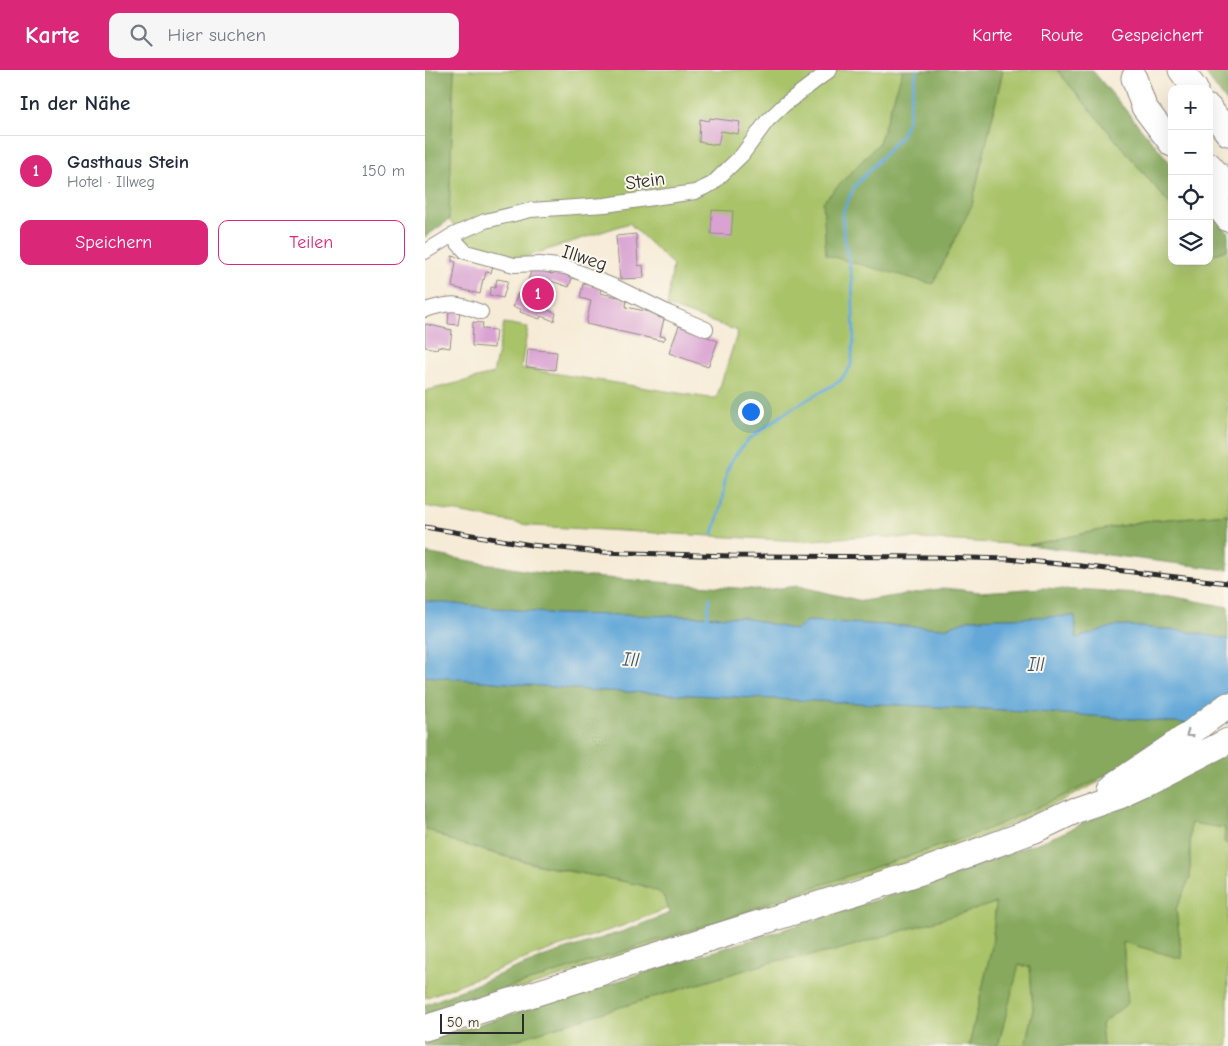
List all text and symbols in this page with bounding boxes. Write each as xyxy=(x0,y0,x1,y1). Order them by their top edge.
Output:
search box xyxy=(109,13,459,58)
text: Karte xyxy=(25,21,79,49)
icon: search xyxy=(127,21,155,49)
text: Hier suchen xyxy=(167,24,266,46)
text: Karte xyxy=(972,25,1012,46)
text: Route xyxy=(1040,25,1083,46)
text: Gespeichert xyxy=(1111,25,1203,46)
map controls xyxy=(1168,85,1213,265)
button: + xyxy=(1168,85,1213,130)
text: In der Nähe xyxy=(20,91,130,115)
button: − xyxy=(1168,130,1213,175)
text: Gasthaus Stein xyxy=(67,151,189,173)
text: 1 xyxy=(33,162,39,180)
text: 150 m xyxy=(362,162,405,180)
street label: Stein xyxy=(624,167,666,195)
text: Hotel · Illweg xyxy=(67,173,155,191)
button: locate xyxy=(1168,175,1213,220)
button: Speichern xyxy=(20,220,208,265)
button: Teilen xyxy=(218,220,405,265)
button: layers xyxy=(1168,220,1213,265)
street label: Illweg xyxy=(559,240,610,276)
pin: 1 xyxy=(522,275,554,313)
your location xyxy=(738,399,764,425)
water label: Ill xyxy=(621,648,640,671)
water label: Ill xyxy=(1027,653,1045,676)
one-way arrow xyxy=(1185,728,1195,737)
scale bar xyxy=(440,1011,524,1034)
text: 50 m xyxy=(447,1014,479,1031)

